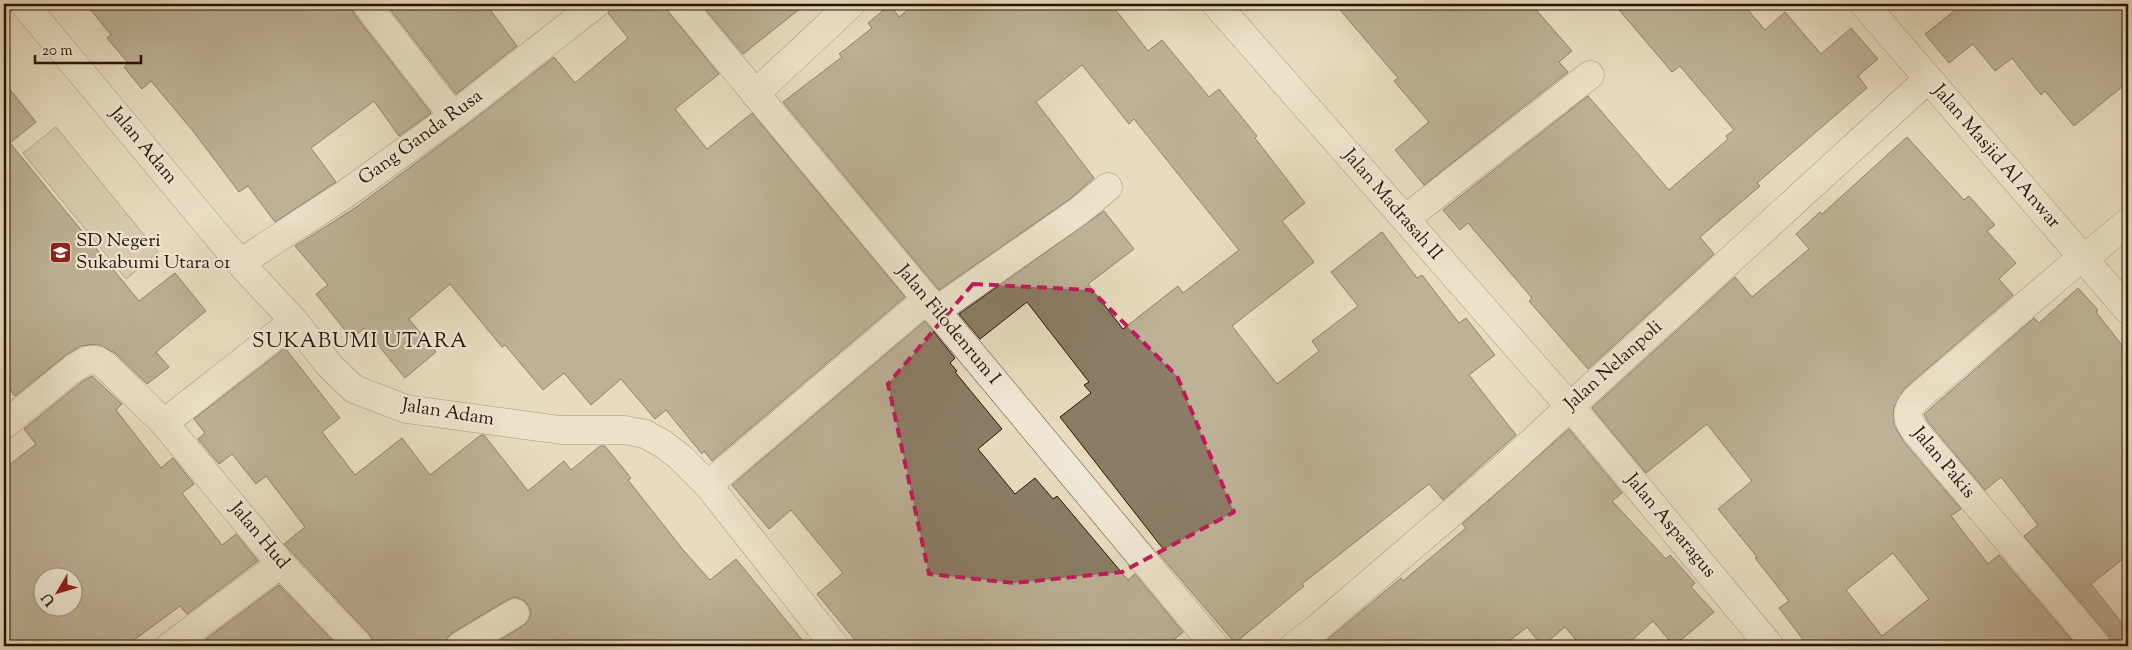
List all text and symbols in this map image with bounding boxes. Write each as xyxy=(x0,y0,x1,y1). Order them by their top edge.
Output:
scale bar xyxy=(35,32,141,64)
text: 20 m xyxy=(42,41,73,62)
street label: Jalan Masjid Al Anwar xyxy=(1925,78,2066,235)
street label: Gang Ganda Rusa xyxy=(353,84,489,192)
street label: Jalan Adam xyxy=(102,101,184,191)
street label: Jalan Madrasah II xyxy=(1335,143,1448,267)
place label: SD Negeri Sukabumi Utara 01 xyxy=(76,228,231,277)
school or university icon: SD Negeri Sukabumi Utara 01 xyxy=(48,240,72,264)
street label: Jalan Filodenrum I xyxy=(889,258,1006,391)
street label: Jalan Nelanpoli xyxy=(1558,315,1669,418)
district label: SUKABUMI UTARA xyxy=(252,327,468,357)
street label: Jalan Adam xyxy=(399,392,496,434)
street label: Jalan Pakis xyxy=(1904,421,1981,505)
street label: Jalan Asparagus xyxy=(1618,467,1722,584)
street label: Jalan Hud xyxy=(222,496,295,576)
north arrow xyxy=(32,568,82,618)
text: U xyxy=(38,588,61,609)

